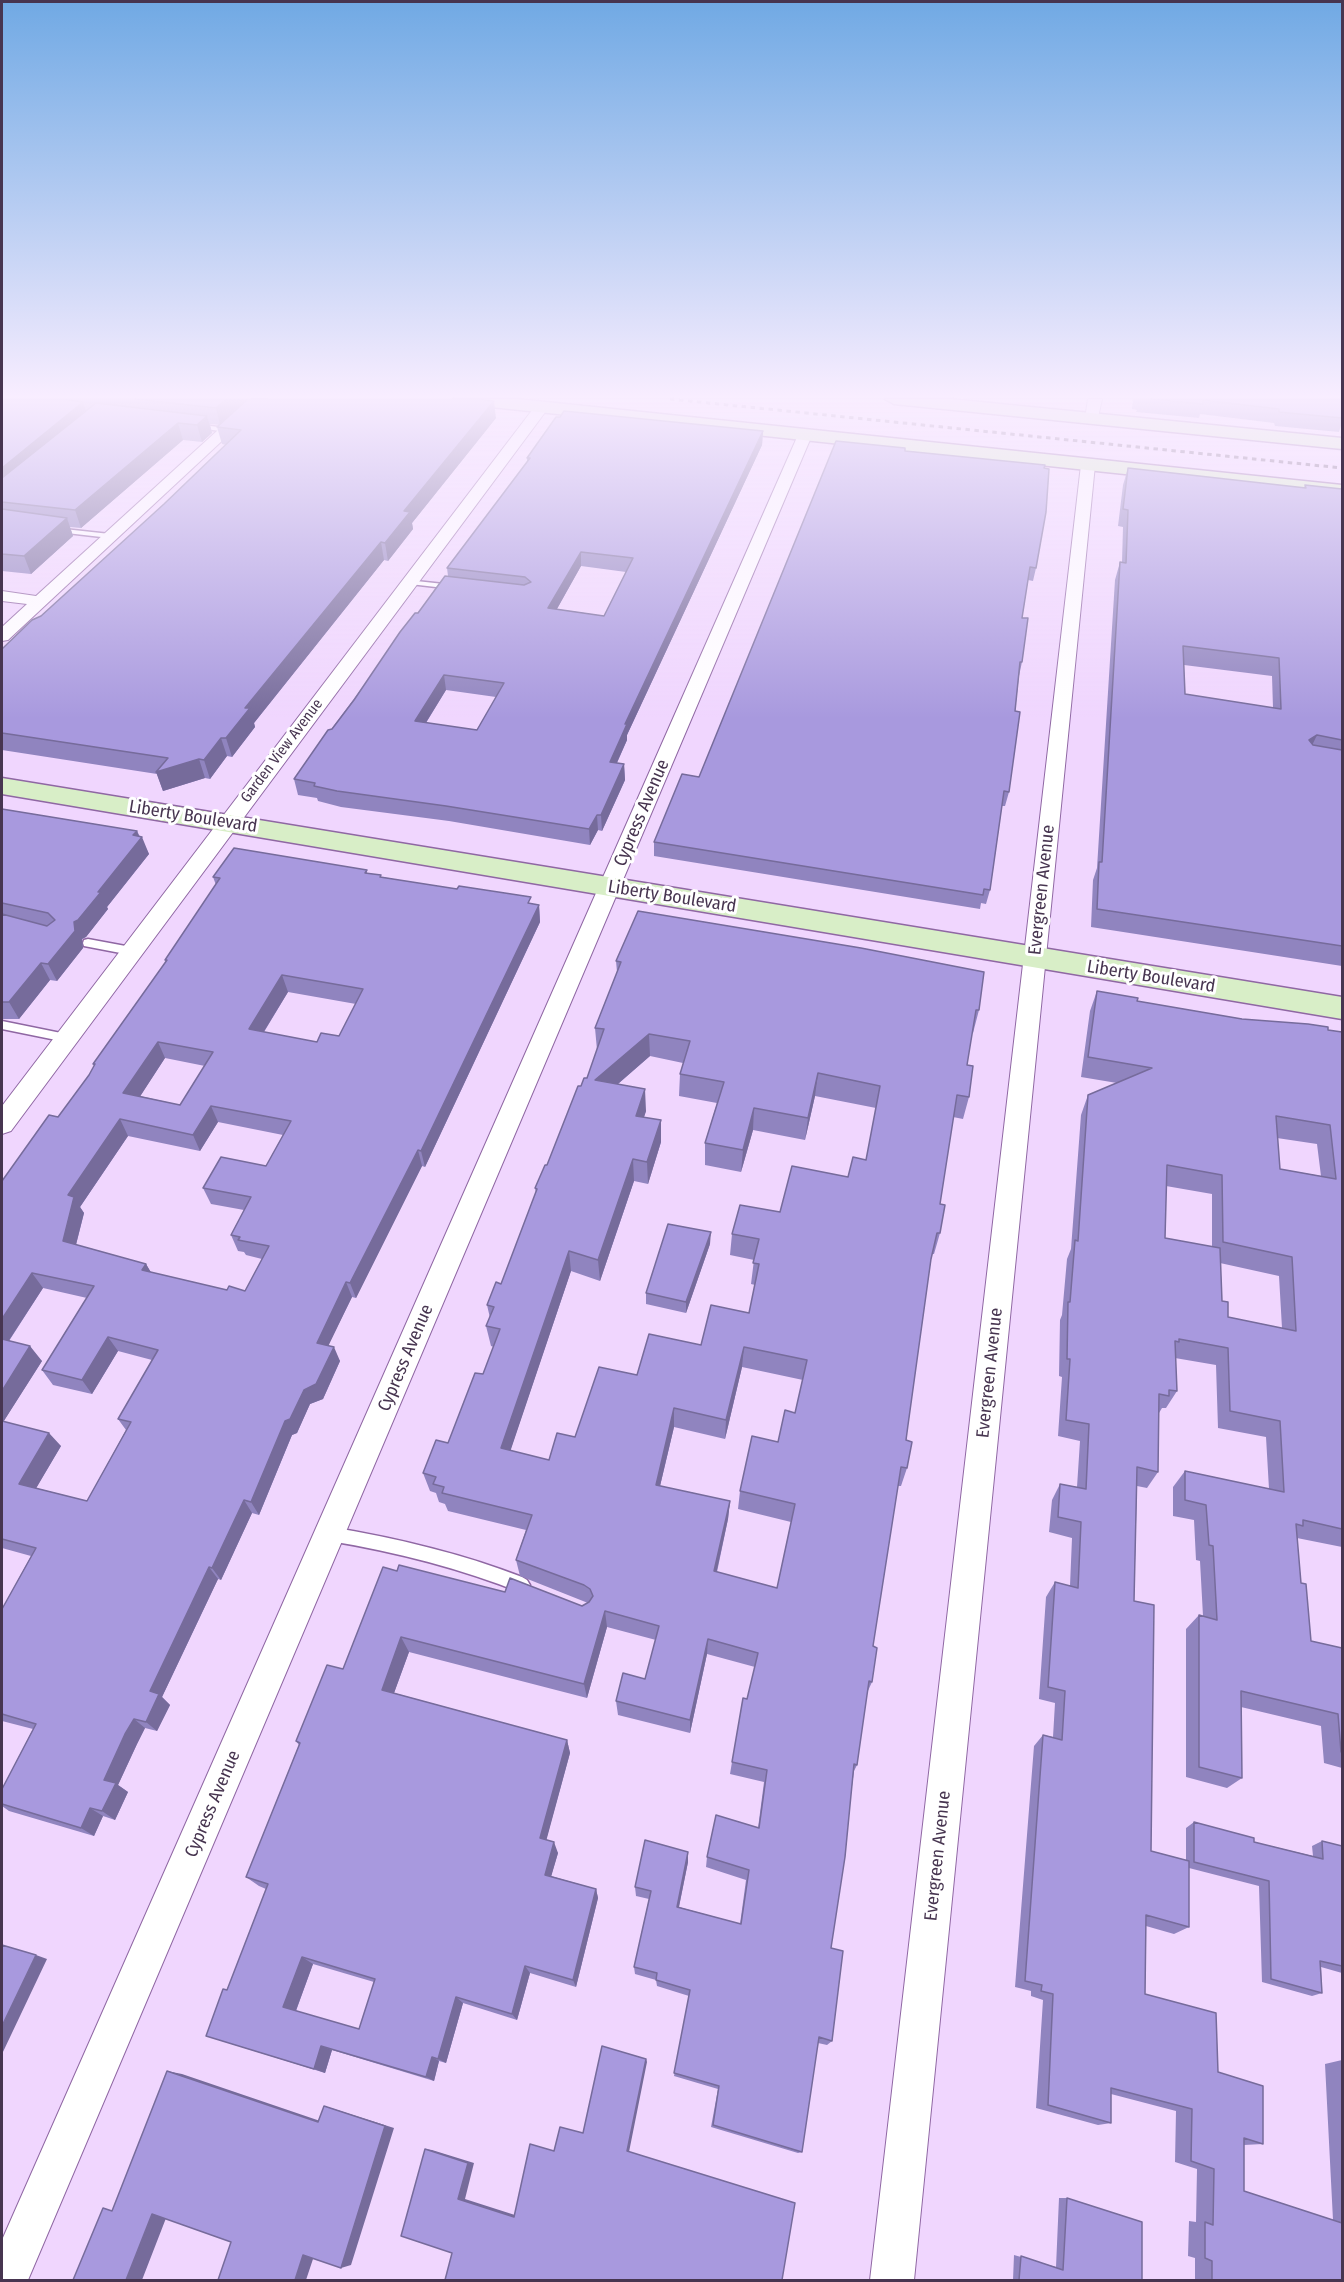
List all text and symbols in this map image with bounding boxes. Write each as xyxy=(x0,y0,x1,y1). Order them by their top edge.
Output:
street label: Garden View Avenue xyxy=(237,696,327,806)
street label: Cypress Avenue xyxy=(610,756,674,870)
street label: Liberty Boulevard xyxy=(127,796,259,838)
street label: Evergreen Avenue xyxy=(1024,824,1060,956)
street label: Liberty Boulevard xyxy=(606,876,738,918)
street label: Liberty Boulevard xyxy=(1085,956,1217,998)
street label: Cypress Avenue xyxy=(374,1301,438,1415)
street label: Evergreen Avenue xyxy=(972,1307,1008,1439)
street label: Cypress Avenue xyxy=(181,1747,245,1861)
street label: Evergreen Avenue xyxy=(920,1790,956,1922)

